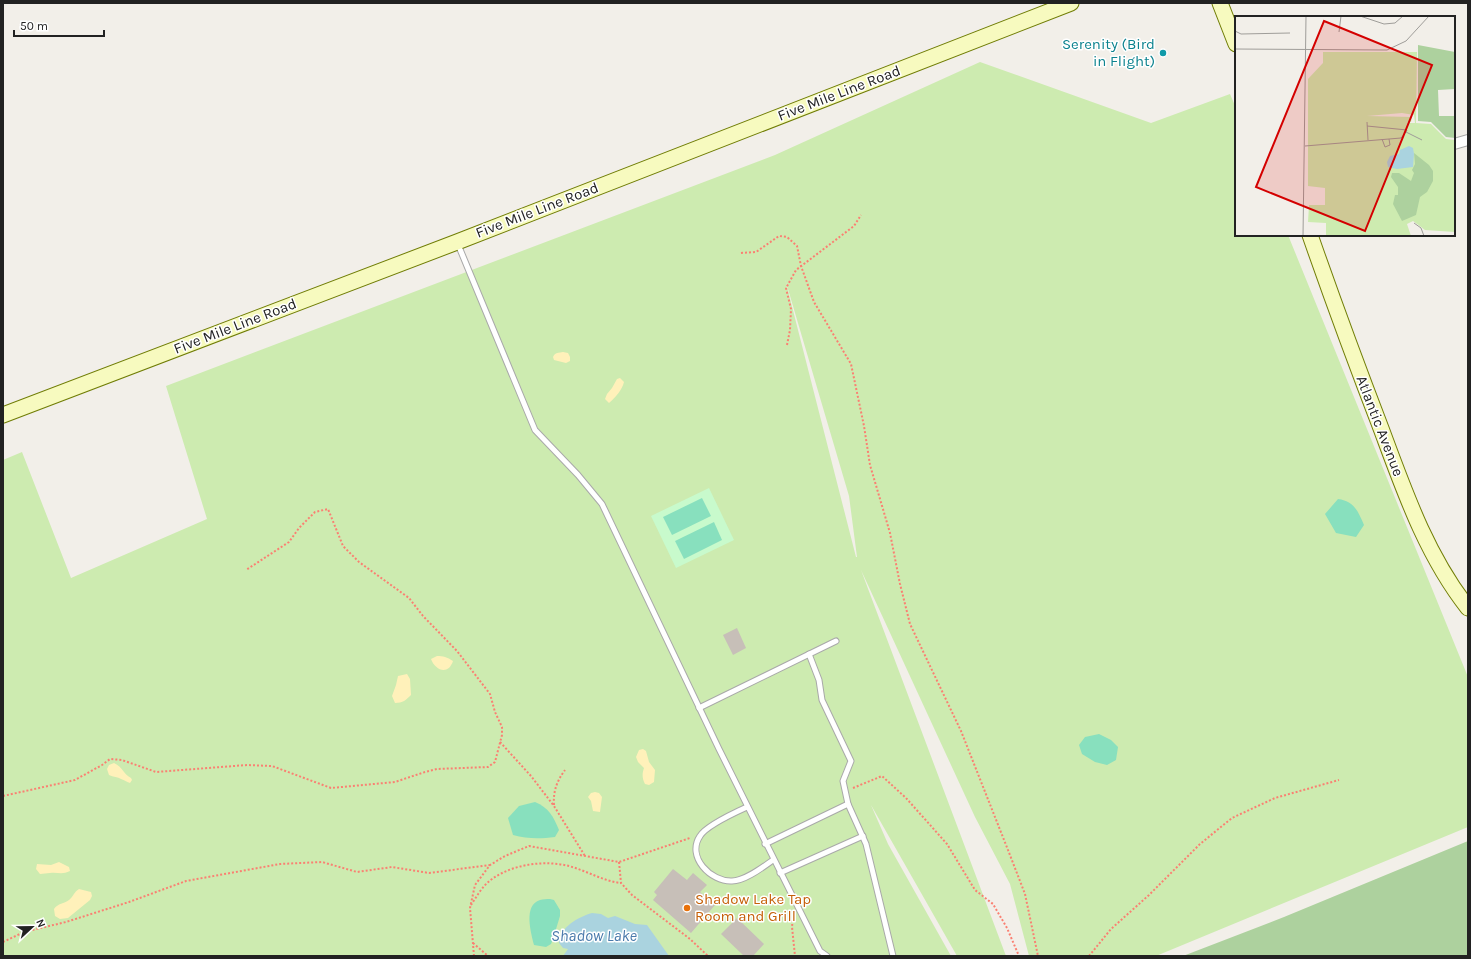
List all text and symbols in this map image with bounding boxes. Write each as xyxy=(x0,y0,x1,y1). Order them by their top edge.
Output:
scale bar xyxy=(14,12,104,38)
inset map xyxy=(1235,16,1455,236)
text: 50 m xyxy=(20,19,48,33)
place label: Serenity (Bird in Flight) xyxy=(1062,35,1155,70)
marker: Serenity (Bird in Flight) xyxy=(1158,48,1168,58)
street label: Five Mile Line Road xyxy=(775,61,903,125)
street label: Five Mile Line Road xyxy=(473,178,601,242)
street label: Five Mile Line Road xyxy=(171,294,299,358)
street label: Atlantic Avenue xyxy=(1353,373,1407,479)
place label: Shadow Lake Tap Room and Grill xyxy=(695,890,811,925)
marker: Shadow Lake Tap Room and Grill xyxy=(682,903,692,913)
north arrow xyxy=(12,907,52,947)
text: N xyxy=(33,917,48,930)
water label: Shadow Lake xyxy=(551,926,638,945)

